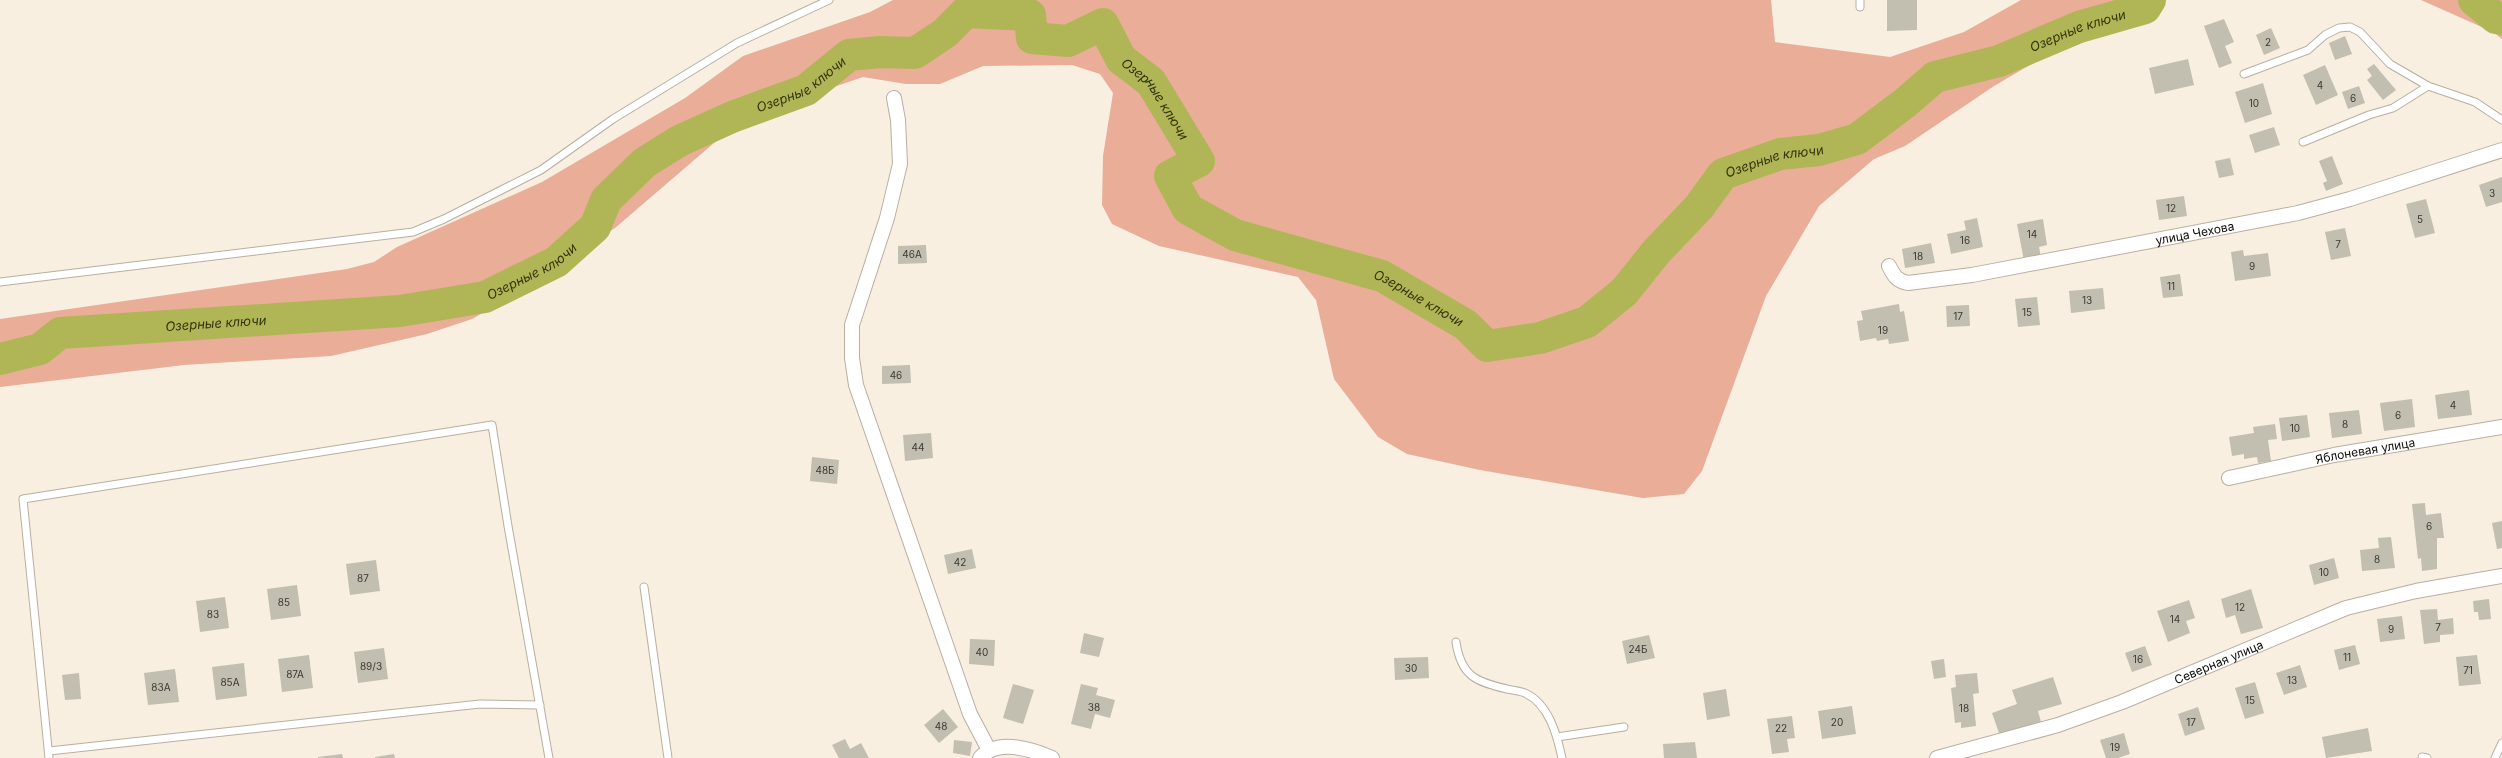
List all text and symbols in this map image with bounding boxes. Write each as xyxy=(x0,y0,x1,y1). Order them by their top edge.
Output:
water label: Озерные ключи xyxy=(2027,6,2128,55)
house number: 2 xyxy=(2265,36,2271,48)
water label: Озерные ключи xyxy=(754,53,849,115)
water label: Озерные ключи xyxy=(1118,54,1192,143)
house number: 4 xyxy=(2317,79,2323,91)
house number: 6 xyxy=(2350,92,2356,104)
house number: 10 xyxy=(2249,97,2259,109)
water label: Озерные ключи xyxy=(1723,141,1826,181)
house number: 3 xyxy=(2489,187,2495,199)
house number: 12 xyxy=(2166,202,2176,214)
house number: 5 xyxy=(2417,213,2423,225)
street label: улица Чехова xyxy=(2154,218,2235,247)
house number: 14 xyxy=(2027,228,2037,240)
house number: 16 xyxy=(1960,234,1970,246)
house number: 7 xyxy=(2335,238,2341,250)
water label: Озерные ключи xyxy=(484,239,580,303)
house number: 46А xyxy=(902,248,922,260)
house number: 18 xyxy=(1913,250,1923,262)
house number: 9 xyxy=(2249,260,2255,272)
water label: Озерные ключи xyxy=(1372,266,1467,330)
house number: 11 xyxy=(2167,280,2175,292)
house number: 13 xyxy=(2082,294,2092,306)
house number: 15 xyxy=(2022,306,2032,318)
house number: 17 xyxy=(1953,310,1963,322)
water label: Озерные ключи xyxy=(165,312,267,334)
house number: 19 xyxy=(1878,324,1888,336)
house number: 46 xyxy=(890,369,902,381)
house number: 4 xyxy=(2450,399,2456,411)
house number: 6 xyxy=(2395,409,2401,421)
house number: 8 xyxy=(2342,418,2348,430)
house number: 10 xyxy=(2290,422,2300,434)
street label: Яблоневая улица xyxy=(2314,434,2416,466)
house number: 44 xyxy=(912,441,924,453)
house number: 48Б xyxy=(815,464,835,476)
house number: 6 xyxy=(2426,520,2432,532)
house number: 8 xyxy=(2374,553,2380,565)
house number: 42 xyxy=(954,556,966,568)
house number: 10 xyxy=(2319,566,2329,578)
house number: 87 xyxy=(357,572,369,584)
house number: 85 xyxy=(278,596,290,608)
house number: 12 xyxy=(2235,601,2245,613)
house number: 83 xyxy=(207,608,219,620)
house number: 14 xyxy=(2170,613,2180,625)
house number: 7 xyxy=(2435,621,2441,633)
house number: 9 xyxy=(2388,623,2394,635)
street label: Северная улица xyxy=(2172,636,2265,687)
house number: 24Б xyxy=(1629,643,1647,655)
house number: 40 xyxy=(976,646,988,658)
house number: 11 xyxy=(2343,651,2351,663)
house number: 16 xyxy=(2133,653,2143,665)
house number: 89/3 xyxy=(360,660,382,672)
house number: 30 xyxy=(1405,662,1417,674)
house number: 71 xyxy=(2463,664,2473,676)
house number: 87А xyxy=(286,668,304,680)
house number: 13 xyxy=(2287,674,2297,686)
house number: 85А xyxy=(220,676,240,688)
house number: 83А xyxy=(151,681,171,693)
house number: 15 xyxy=(2245,694,2255,706)
house number: 38 xyxy=(1088,701,1100,713)
house number: 18 xyxy=(1959,702,1969,714)
house number: 20 xyxy=(1831,716,1843,728)
house number: 17 xyxy=(2186,716,2196,728)
house number: 48 xyxy=(935,720,947,732)
house number: 22 xyxy=(1775,722,1787,734)
house number: 19 xyxy=(2110,741,2120,753)

